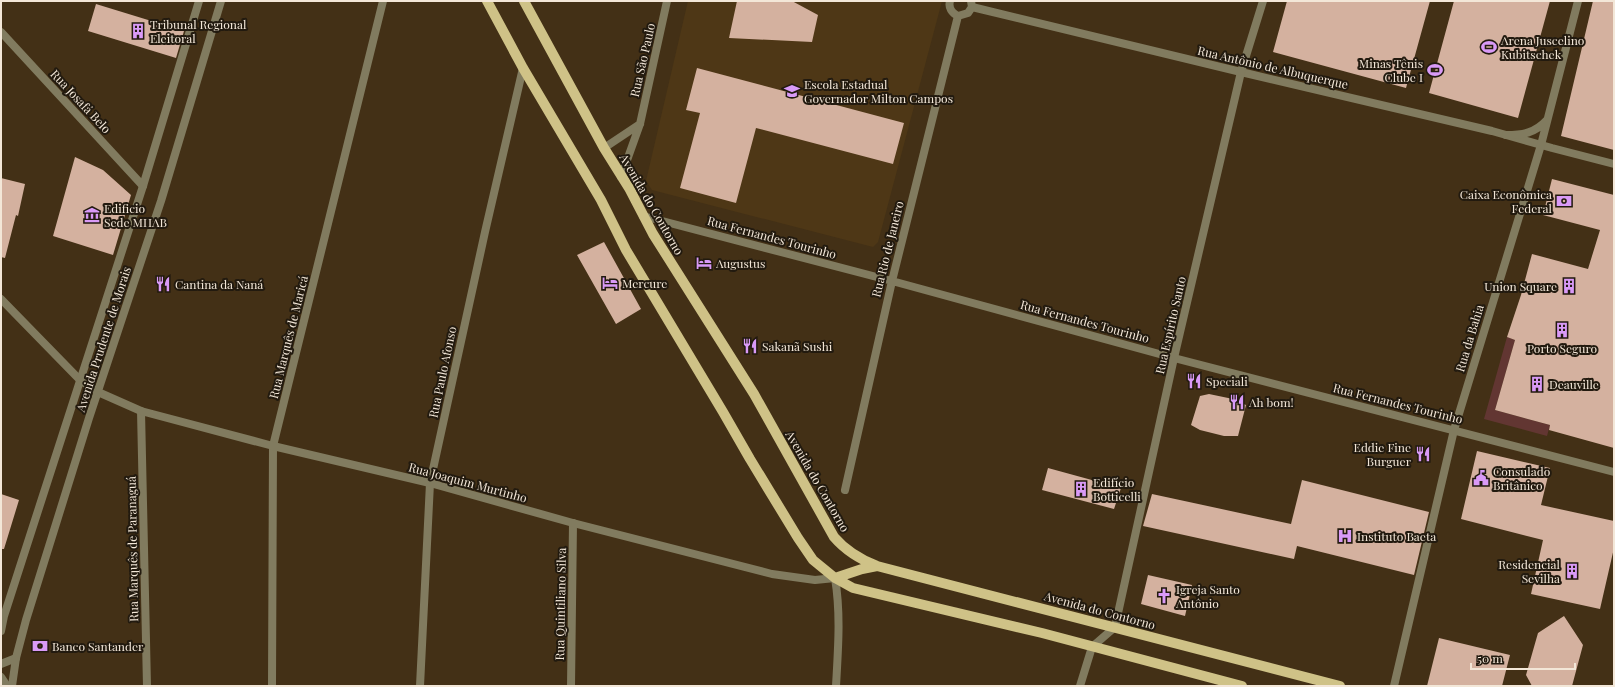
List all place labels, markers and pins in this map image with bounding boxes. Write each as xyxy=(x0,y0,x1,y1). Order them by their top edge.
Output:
place label: Tribunal Regional Eleitoral xyxy=(150,16,247,46)
building icon: Tribunal Regional Eleitoral xyxy=(129,22,147,40)
place label: Arena Juscelino Kubitschek xyxy=(1500,32,1585,62)
sports icon: Arena Juscelino Kubitschek xyxy=(1480,38,1498,56)
place label: Minas Tênis Clube I xyxy=(1359,55,1423,85)
sports icon: Minas Tênis Clube I xyxy=(1426,61,1444,79)
place label: Escola Estadual Governador Milton Campos xyxy=(804,76,953,106)
school or university icon: Escola Estadual Governador Milton Campos xyxy=(783,82,801,100)
place label: Caixa Econômica Federal xyxy=(1460,186,1553,216)
bank icon: Caixa Econômica Federal xyxy=(1555,192,1573,210)
place label: Edificio Sede MHAB xyxy=(104,200,167,230)
museum icon: Edificio Sede MHAB xyxy=(83,206,101,224)
hotel icon: Augustus xyxy=(695,254,713,272)
place label: Augustus xyxy=(715,255,765,271)
hotel icon: Mercure xyxy=(601,274,619,292)
restaurant icon: Cantina da Naná xyxy=(154,275,172,293)
place label: Mercure xyxy=(622,275,667,291)
place label: Cantina da Naná xyxy=(175,276,263,292)
building icon: Union Square xyxy=(1560,277,1578,295)
place label: Union Square xyxy=(1484,278,1557,294)
building icon: Porto Seguro xyxy=(1553,321,1571,339)
restaurant icon: Sakanã Sushi xyxy=(741,337,759,355)
place label: Sakanã Sushi xyxy=(762,338,833,354)
place label: Porto Seguro xyxy=(1527,340,1597,356)
restaurant icon: Speciali xyxy=(1185,372,1203,390)
place label: Speciali xyxy=(1206,373,1248,389)
building icon: Deauville xyxy=(1528,375,1546,393)
place label: Deauville xyxy=(1549,376,1599,392)
restaurant icon: Ah bom! xyxy=(1228,393,1246,411)
place label: Ah bom! xyxy=(1248,394,1294,410)
place label: Eddie Fine Burguer xyxy=(1354,439,1412,469)
restaurant icon: Eddie Fine Burguer xyxy=(1414,445,1432,463)
place label: Consulado Britânico xyxy=(1493,463,1551,493)
public building icon: Consulado Britânico xyxy=(1472,469,1490,487)
place label: Edifício Botticelli xyxy=(1093,474,1141,504)
building icon: Edifício Botticelli xyxy=(1072,480,1090,498)
hospital icon: Instituto Baeta xyxy=(1336,527,1354,545)
place label: Instituto Baeta xyxy=(1357,528,1436,544)
place label: Residencial Sevilha xyxy=(1498,556,1561,586)
building icon: Residencial Sevilha xyxy=(1563,562,1581,580)
place label: Igreja Santo Antônio xyxy=(1175,581,1240,611)
church icon: Igreja Santo Antônio xyxy=(1155,587,1173,605)
bank icon: Banco Santander xyxy=(31,637,49,655)
place label: Banco Santander xyxy=(52,638,144,654)

